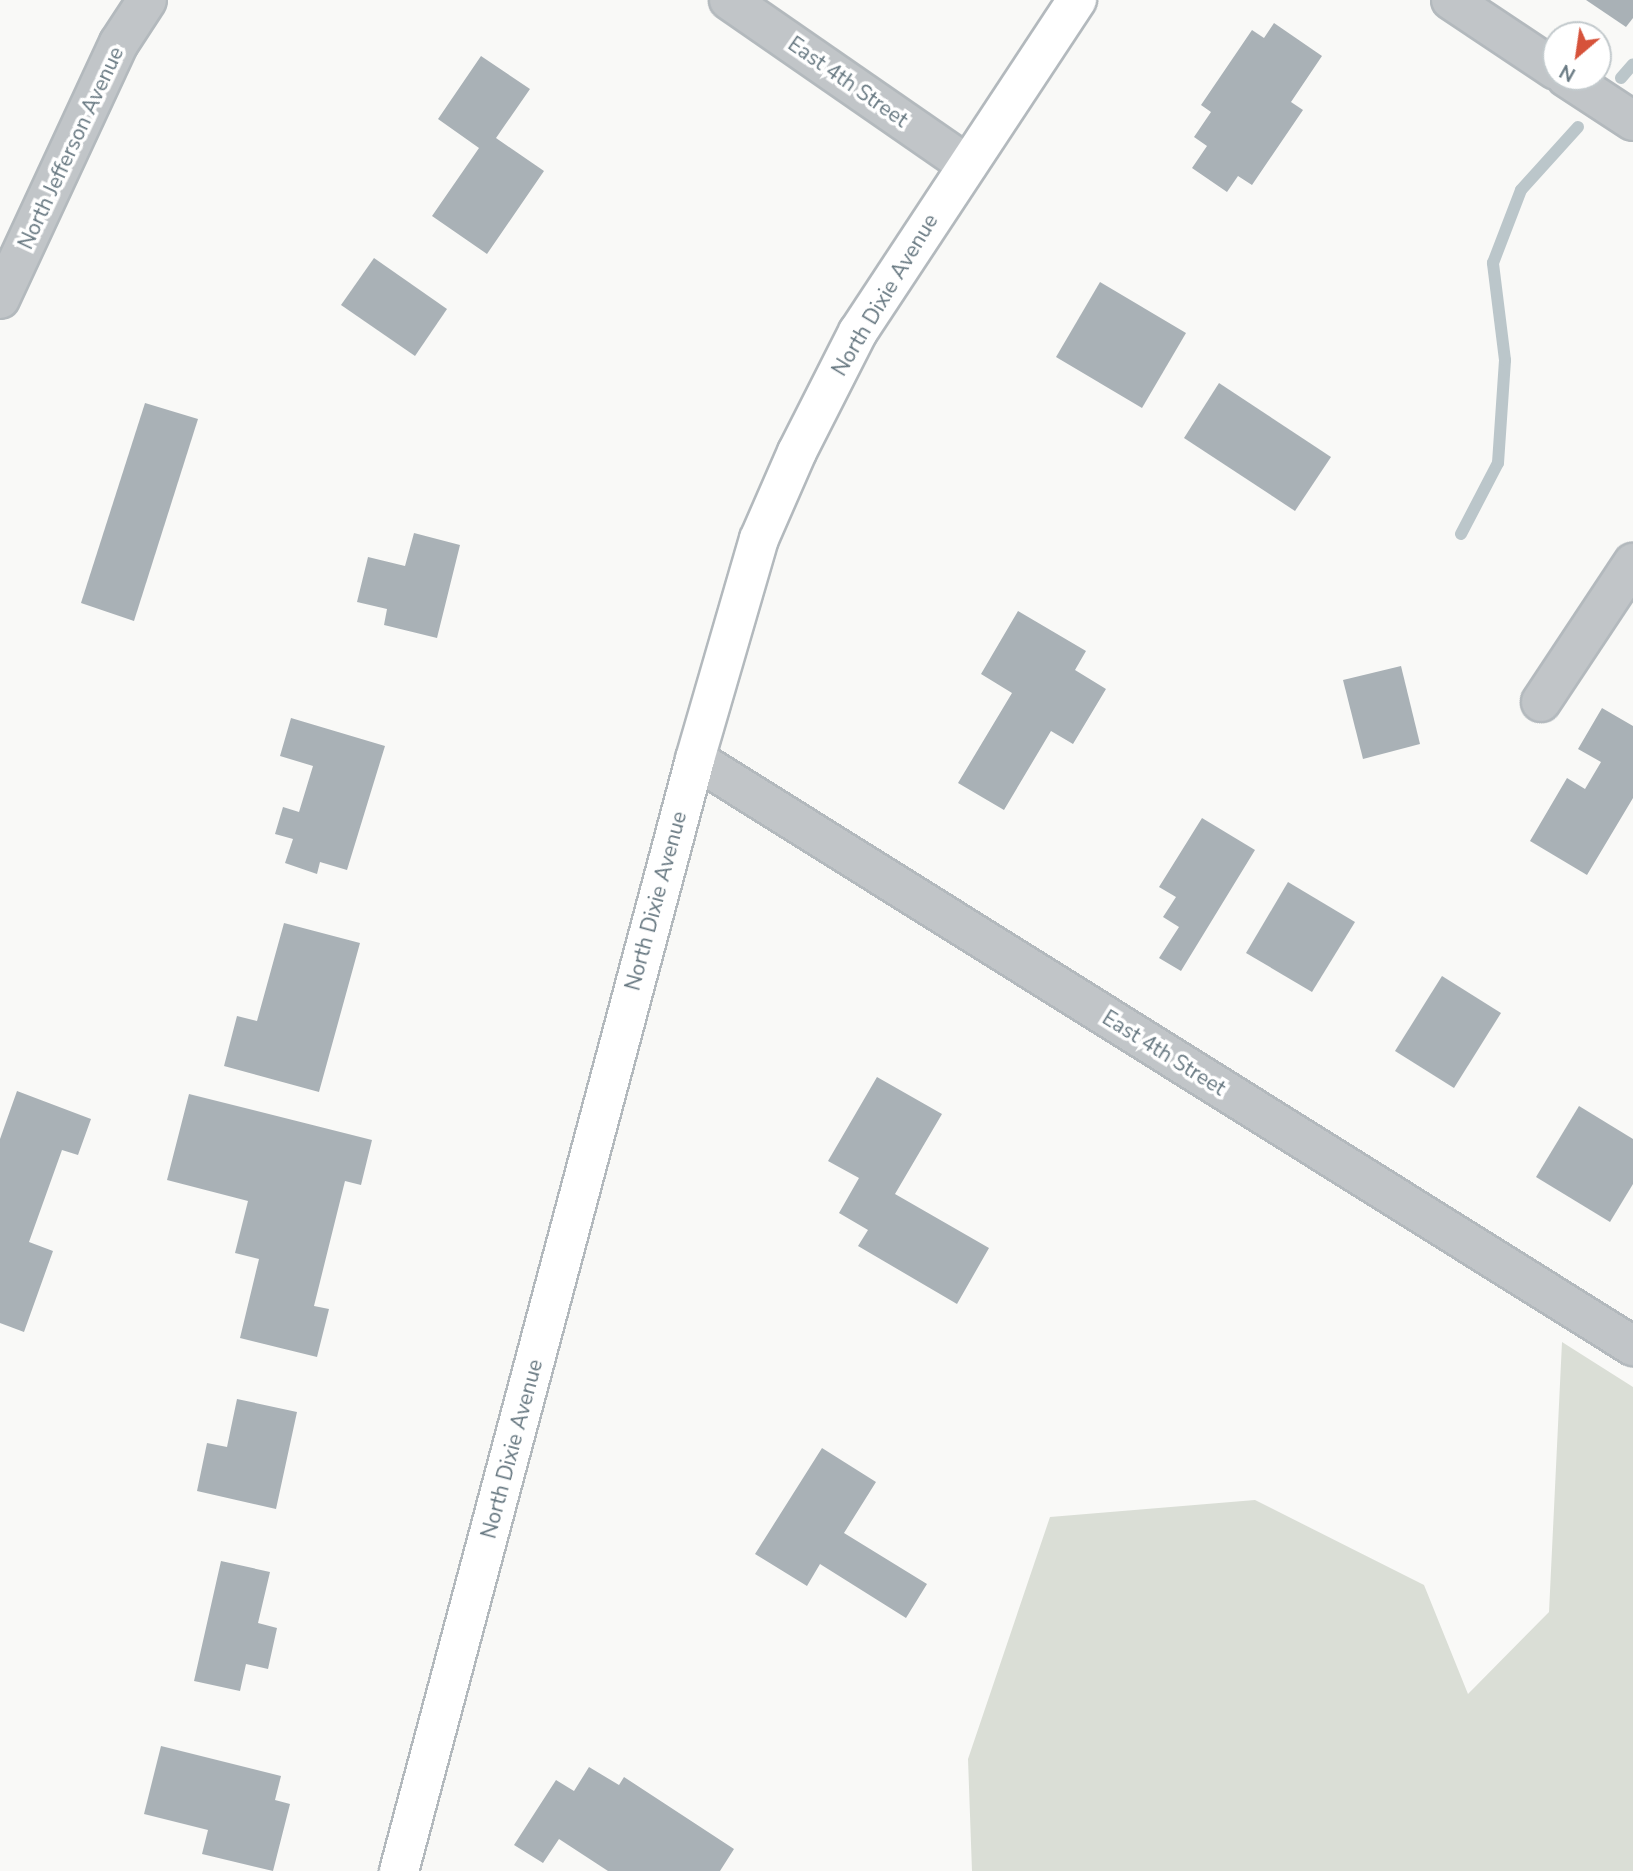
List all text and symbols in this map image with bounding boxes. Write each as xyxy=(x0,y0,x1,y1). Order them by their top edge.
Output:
north arrow xyxy=(1542,21,1612,91)
street label: East 4th Street xyxy=(783,31,913,133)
street label: North Jefferson Avenue xyxy=(13,43,129,253)
text: N xyxy=(1555,58,1580,87)
street label: North Dixie Avenue xyxy=(827,210,943,380)
street label: North Dixie Avenue xyxy=(620,809,692,993)
street label: East 4th Street xyxy=(1098,1005,1230,1101)
street label: North Dixie Avenue xyxy=(476,1357,548,1541)

